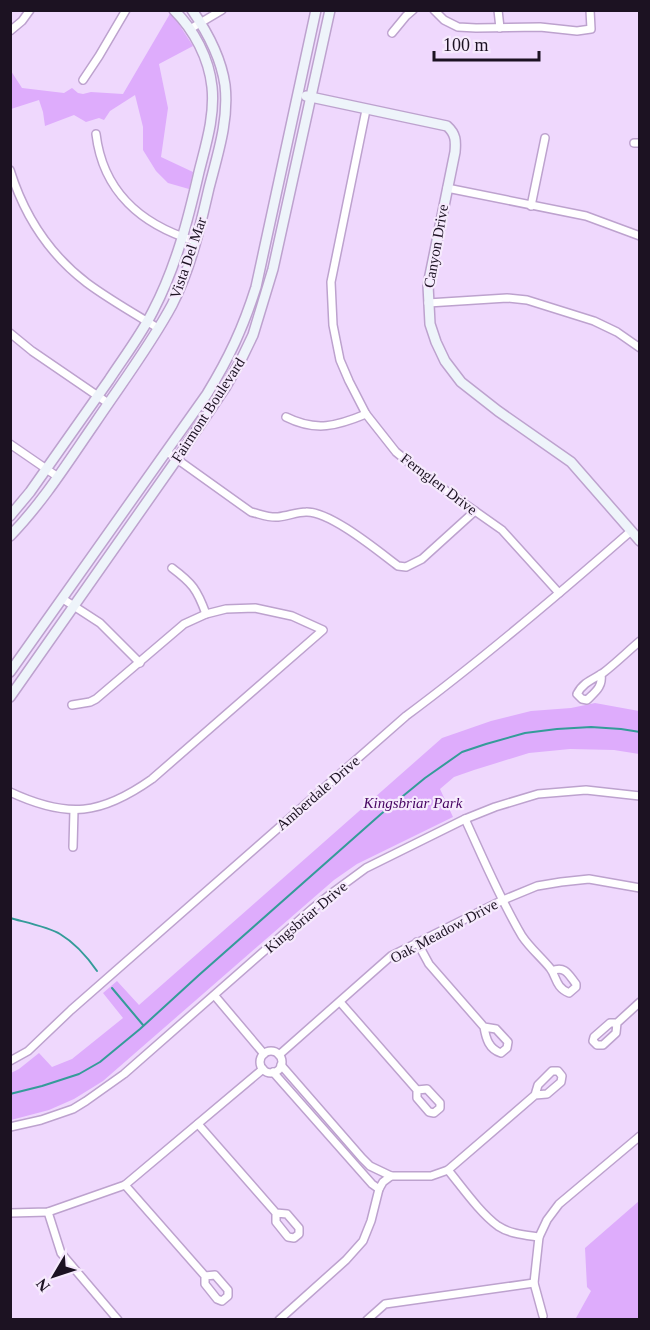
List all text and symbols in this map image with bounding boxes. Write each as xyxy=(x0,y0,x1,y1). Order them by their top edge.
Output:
scale bar xyxy=(434,24,539,62)
text: 100 m xyxy=(443,35,489,55)
street label: Canyon Drive xyxy=(421,203,451,289)
street label: Vista Del Mar xyxy=(167,215,209,301)
street label: Fairmont Boulevard xyxy=(168,354,248,465)
street label: Fernglen Drive xyxy=(398,450,481,518)
street label: Amberdale Drive xyxy=(273,752,363,833)
park label: Kingsbriar Park xyxy=(363,795,463,811)
street label: Kingsbriar Drive xyxy=(262,878,350,956)
street label: Oak Meadow Drive xyxy=(388,896,501,966)
north arrow xyxy=(24,1246,84,1306)
text: N xyxy=(32,1275,53,1295)

